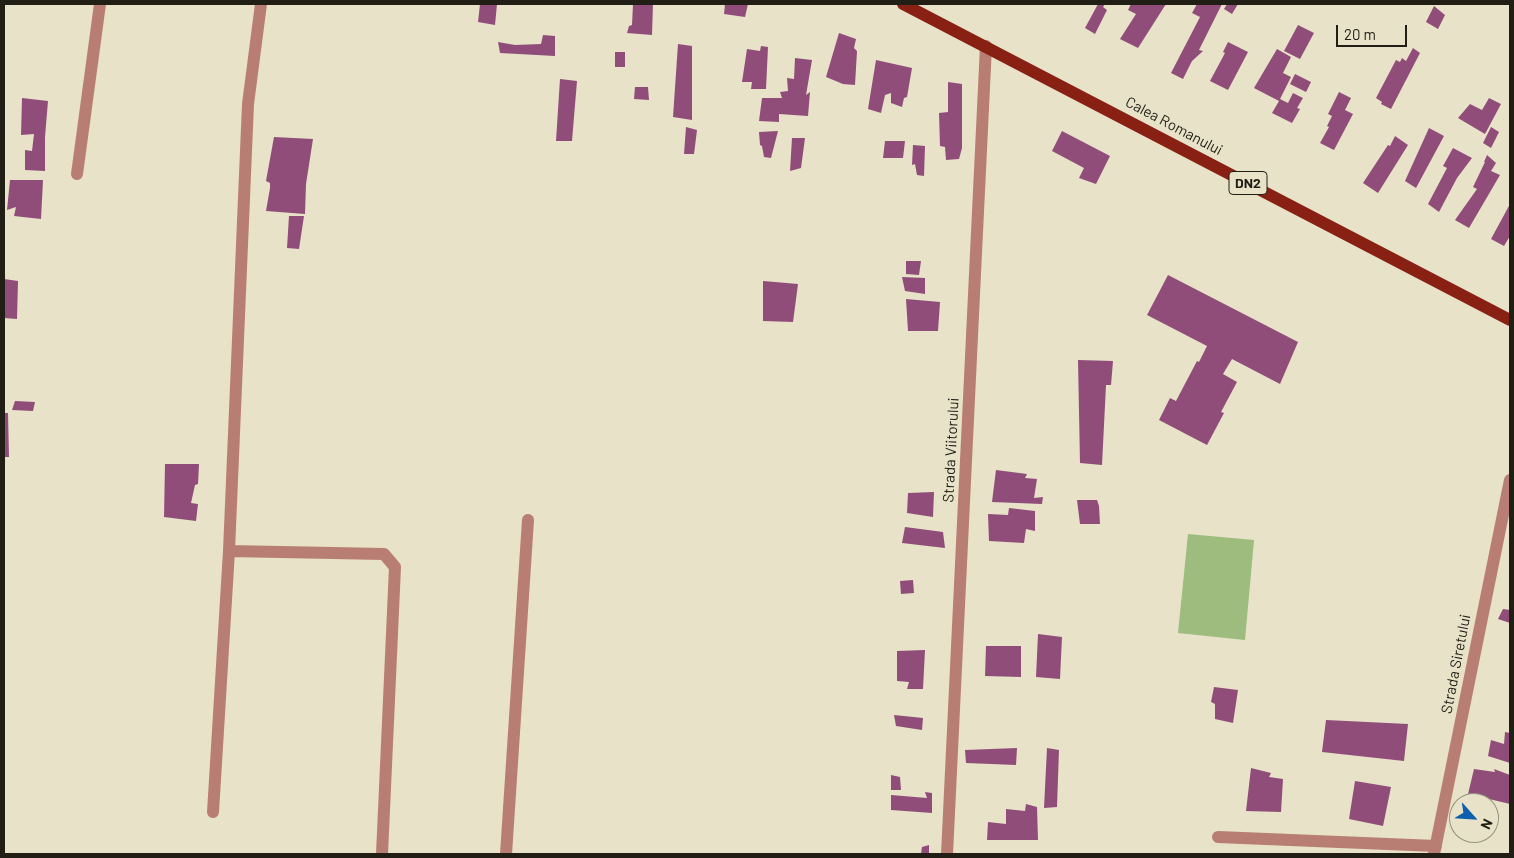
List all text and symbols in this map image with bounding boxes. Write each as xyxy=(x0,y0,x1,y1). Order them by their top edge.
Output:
scale bar xyxy=(1339,15,1410,47)
text: 20 m xyxy=(1344,25,1376,43)
street label: Calea Romanului xyxy=(1122,93,1226,159)
road number: DN2 xyxy=(1229,172,1267,194)
street label: Strada Viitorului xyxy=(939,397,963,503)
street label: Strada Siretului xyxy=(1438,613,1474,715)
north arrow xyxy=(1449,793,1499,843)
text: N xyxy=(1477,816,1497,832)

